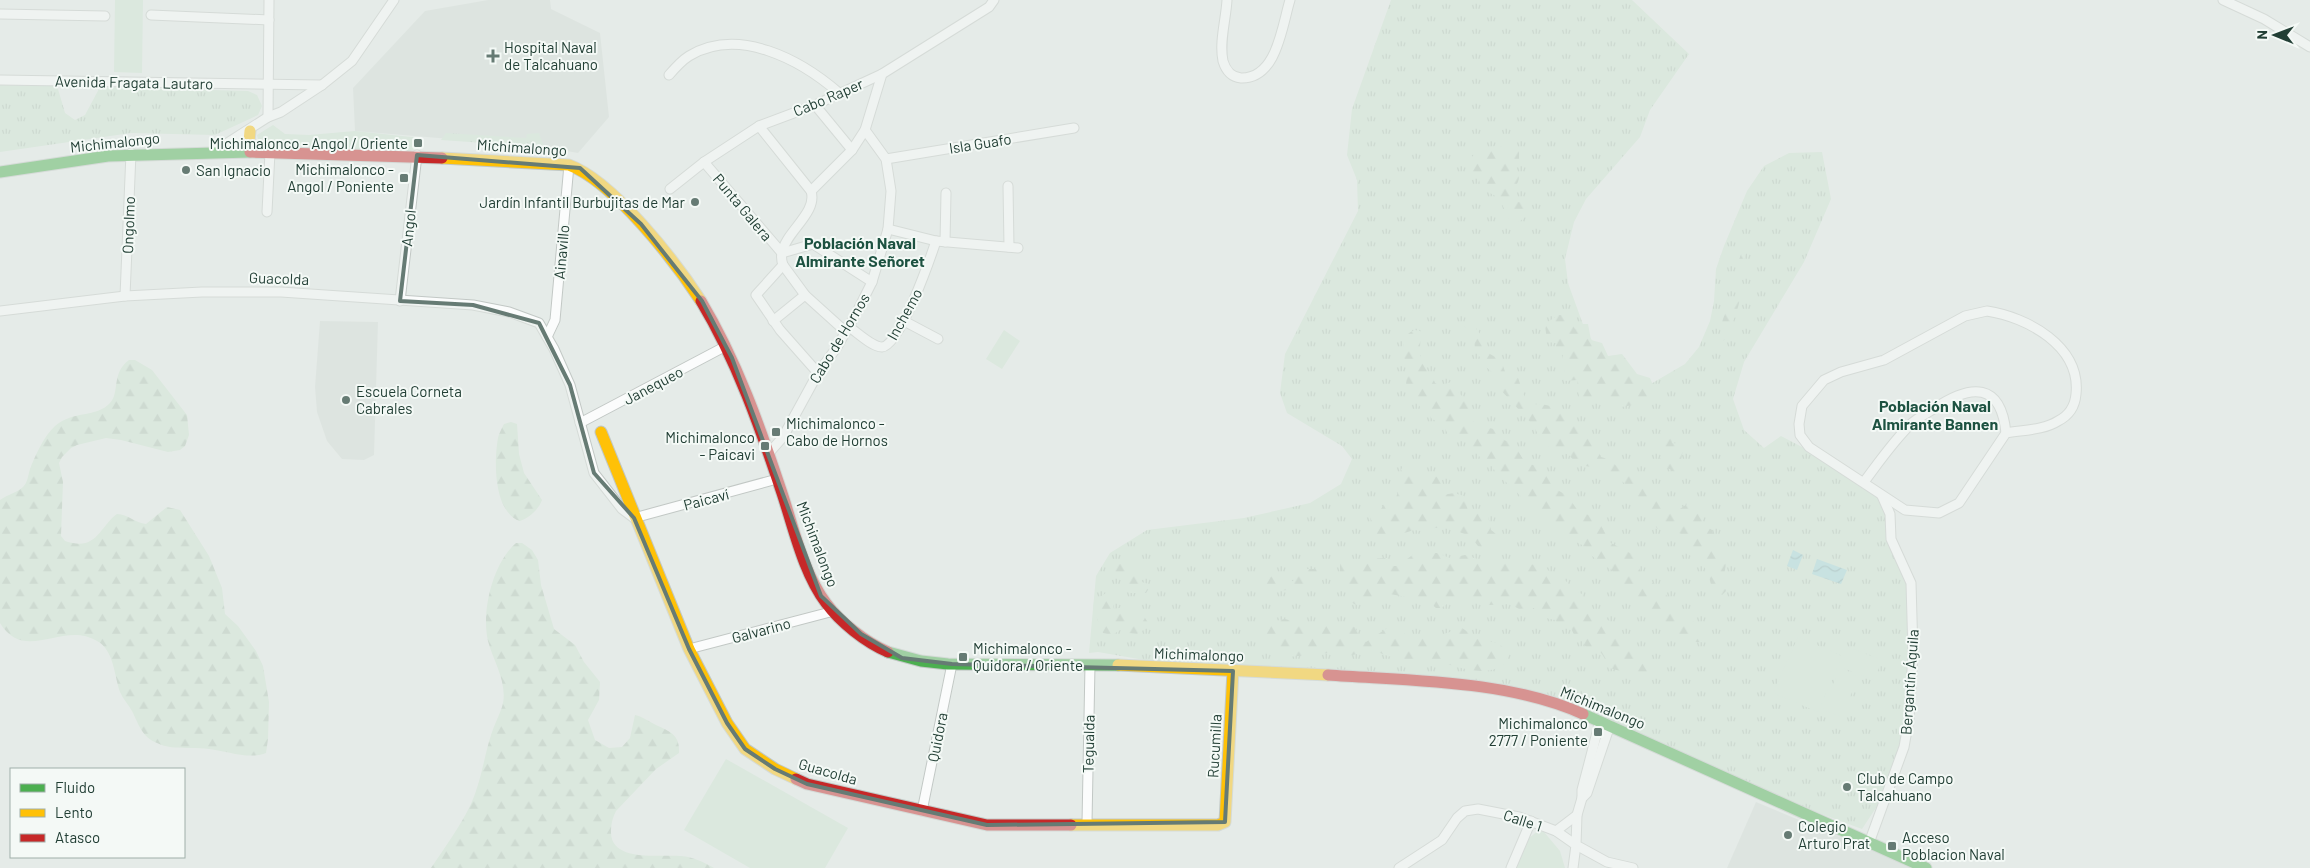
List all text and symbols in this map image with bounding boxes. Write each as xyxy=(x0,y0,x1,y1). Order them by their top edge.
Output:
north arrow xyxy=(2250,10,2300,60)
text: N xyxy=(2253,30,2270,40)
place label: Hospital Naval de Talcahuano xyxy=(504,38,598,73)
marker: Hospital Naval de Talcahuano xyxy=(486,49,500,63)
street label: Avenida Fragata Lautaro xyxy=(55,72,213,92)
street label: Cabo Raper xyxy=(790,74,866,120)
street label: Michimalongo xyxy=(69,128,161,156)
street label: Isla Guafo xyxy=(948,129,1012,157)
place label: Michimalonco - Angol / Oriente xyxy=(209,134,408,152)
street label: Michimalongo xyxy=(476,135,568,159)
marker: Michimalonco - Angol / Oriente xyxy=(412,137,424,149)
place label: Michimalonco - Angol / Poniente xyxy=(287,160,394,195)
place label: San Ignacio xyxy=(196,161,271,179)
marker: San Ignacio xyxy=(180,164,192,176)
street label: Punta Galera xyxy=(710,170,776,244)
marker: Michimalonco - Angol / Poniente xyxy=(398,172,410,184)
place label: Jardín Infantil Burbujitas de Mar xyxy=(480,193,686,211)
street label: Ongolmo xyxy=(118,196,138,254)
marker: Jardín Infantil Burbujitas de Mar xyxy=(689,196,701,208)
street label: Angol xyxy=(397,209,419,247)
street label: Ainavillo xyxy=(550,224,572,280)
district label: Población Naval Almirante Señoret xyxy=(795,233,925,270)
street label: Guacolda xyxy=(249,268,309,288)
street label: Inchemo xyxy=(883,285,925,343)
street label: Cabo de Hornos xyxy=(805,290,873,386)
street label: Janequeo xyxy=(620,362,686,408)
place label: Escuela Corneta Cabrales xyxy=(356,382,462,417)
marker: Escuela Corneta Cabrales xyxy=(340,394,352,406)
district label: Población Naval Almirante Bannen xyxy=(1872,396,1998,433)
place label: Michimalonco - Cabo de Hornos xyxy=(786,414,888,449)
marker: Michimalonco - Cabo de Hornos xyxy=(770,426,782,438)
place label: Michimalonco - Paicavi xyxy=(665,428,755,463)
marker: Michimalonco - Paicavi xyxy=(759,440,771,452)
street label: Paicaví xyxy=(681,484,731,514)
street label: Michimalongo xyxy=(793,499,843,589)
street label: Galvarino xyxy=(730,614,792,646)
street label: Bergantín Águila xyxy=(1896,629,1922,735)
place label: Michimalonco - Quidora / Oriente xyxy=(973,639,1083,674)
street label: Michimalongo xyxy=(1154,643,1244,665)
marker: Michimalonco - Quidora / Oriente xyxy=(957,651,969,663)
street label: Michimalongo xyxy=(1558,682,1648,732)
street label: Quidora xyxy=(923,711,951,763)
street label: Rucumilla xyxy=(1203,714,1225,778)
place label: Michimalonco 2777 / Poniente xyxy=(1489,714,1588,749)
street label: Tegualda xyxy=(1078,715,1098,773)
marker: Michimalonco 2777 / Poniente xyxy=(1592,726,1604,738)
street label: Guacolda xyxy=(797,754,859,788)
legend xyxy=(10,768,185,858)
place label: Club de Campo Talcahuano xyxy=(1857,769,1953,804)
text: Fluido xyxy=(55,778,95,796)
marker: Club de Campo Talcahuano xyxy=(1841,781,1853,793)
text: Lento xyxy=(55,803,93,821)
street label: Calle 1 xyxy=(1501,805,1545,835)
place label: Colegio Arturo Prat xyxy=(1798,817,1870,852)
text: Atasco xyxy=(55,828,100,846)
place label: Acceso Poblacion Naval xyxy=(1902,828,2005,863)
marker: Colegio Arturo Prat xyxy=(1782,829,1794,841)
marker: Acceso Poblacion Naval xyxy=(1886,840,1898,852)

